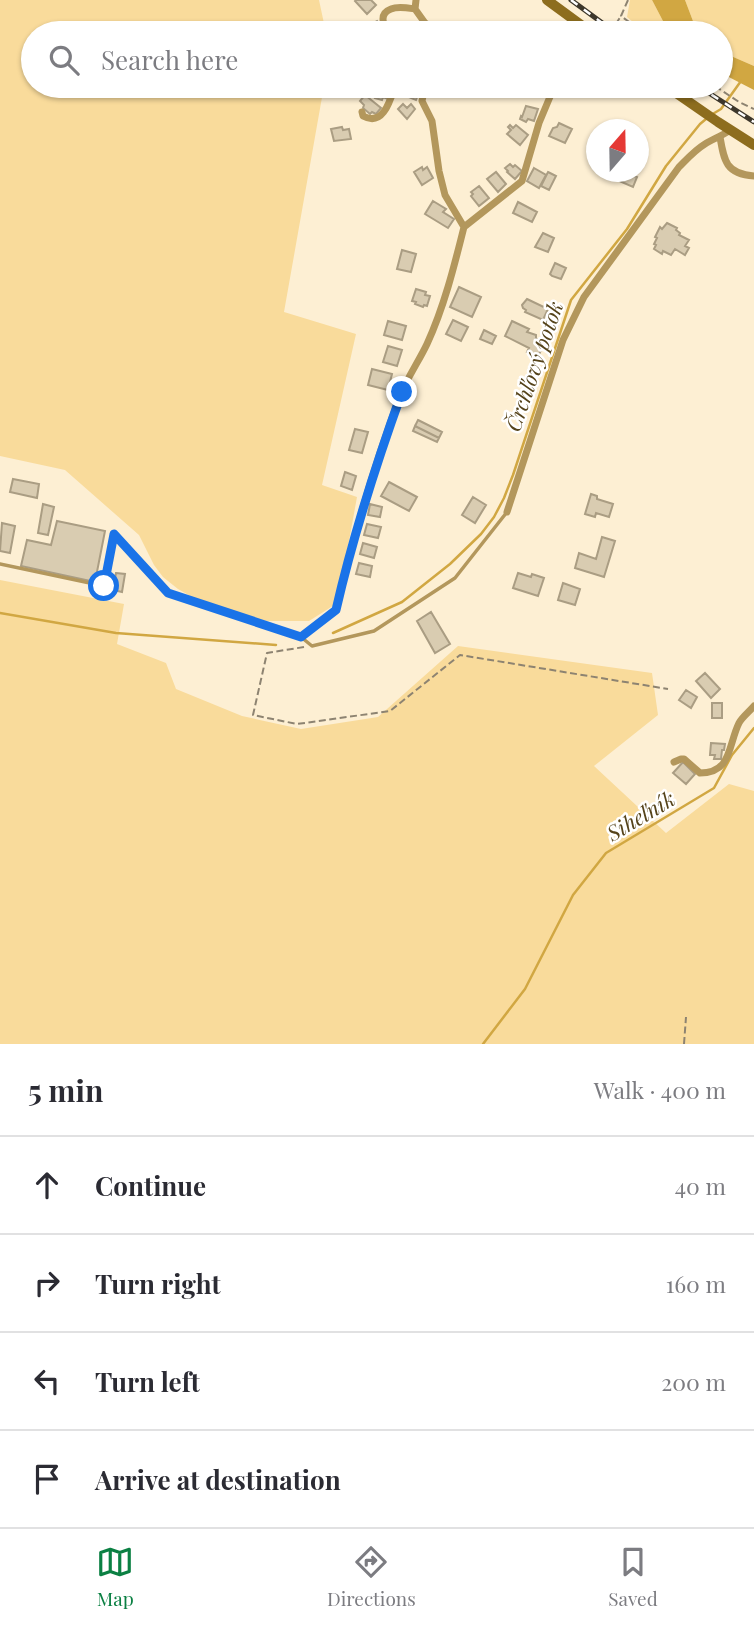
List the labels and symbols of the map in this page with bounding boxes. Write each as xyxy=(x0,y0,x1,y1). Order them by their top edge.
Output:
north arrow xyxy=(586,119,649,182)
water label: Črchľový potok xyxy=(498,297,568,435)
route end xyxy=(386,376,417,407)
route start xyxy=(88,570,119,601)
water label: Siheľník xyxy=(600,784,680,847)

